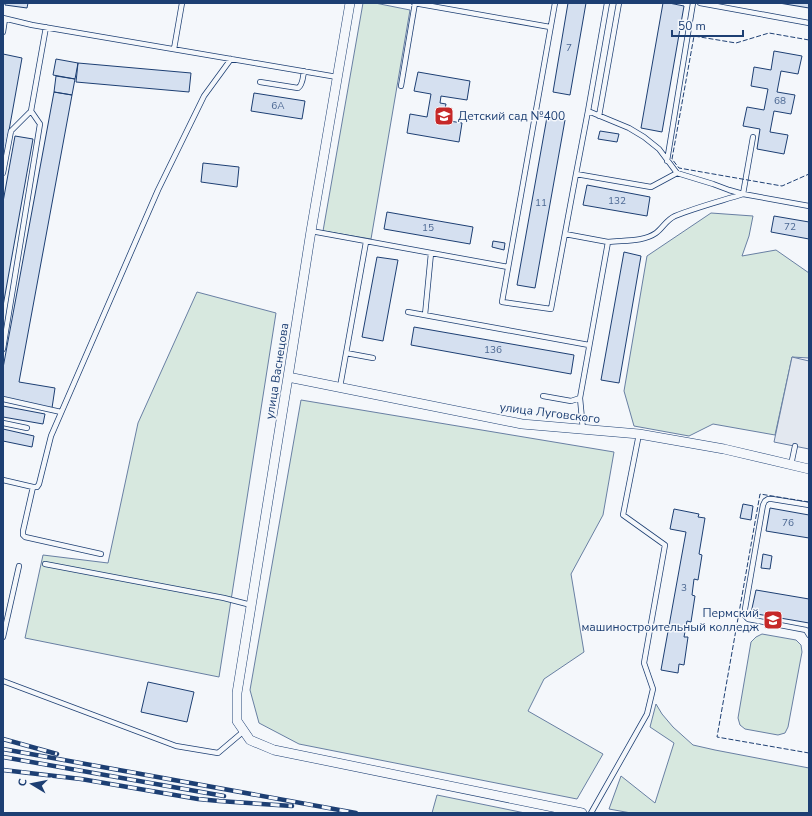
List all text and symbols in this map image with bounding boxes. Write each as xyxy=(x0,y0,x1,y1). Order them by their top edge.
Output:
scale bar xyxy=(672,12,743,38)
text: 50 m xyxy=(678,18,706,34)
house number: 7 xyxy=(566,41,572,55)
house number: 68 xyxy=(774,94,786,108)
house number: 6А xyxy=(271,99,285,113)
school or university icon: Детский сад №400 xyxy=(433,105,455,127)
place label: Детский сад №400 xyxy=(458,108,565,124)
house number: 132 xyxy=(608,194,626,208)
house number: 11 xyxy=(535,196,547,210)
house number: 72 xyxy=(784,220,796,234)
house number: 15 xyxy=(422,221,434,235)
street label: улица Васнецова xyxy=(261,322,293,420)
house number: 136 xyxy=(484,343,502,357)
street label: улица Луговского xyxy=(499,399,601,427)
house number: 76 xyxy=(782,516,794,530)
house number: 3 xyxy=(681,581,687,595)
place label: Пермский машиностроительный колледж xyxy=(581,605,760,635)
school or university icon: Пермский машиностроительный колледж xyxy=(762,609,784,631)
north arrow xyxy=(12,764,52,804)
text: С xyxy=(15,777,31,787)

